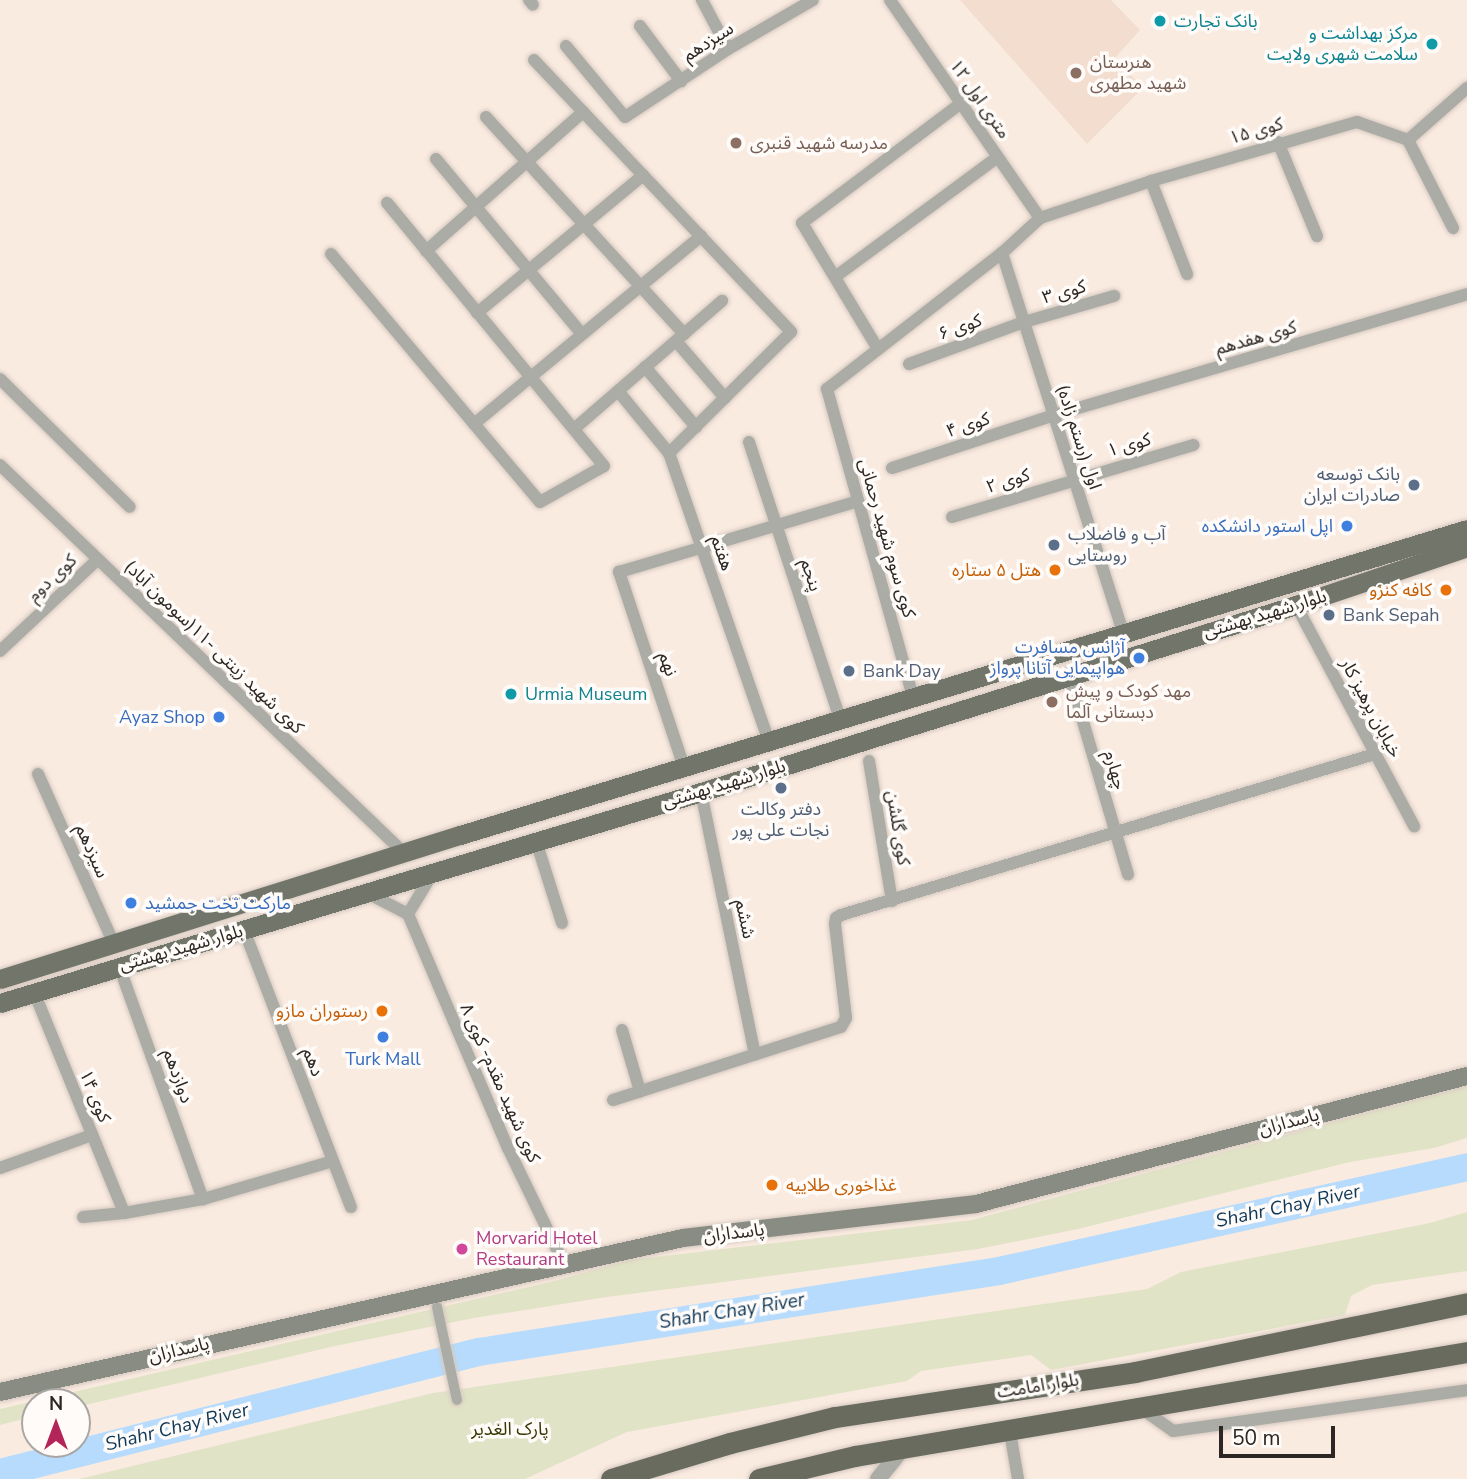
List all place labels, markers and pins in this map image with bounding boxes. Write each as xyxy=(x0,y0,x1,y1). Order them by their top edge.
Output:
place label: بانک تجارت xyxy=(1174,10,1258,32)
marker: بانک تجارت xyxy=(1152,13,1168,29)
place label: مرکز بهداشت و سلامت شهری ولایت xyxy=(1267,23,1418,66)
marker: مرکز بهداشت و سلامت شهری ولایت xyxy=(1424,36,1440,52)
place label: هنرستان شهید مطهری xyxy=(1090,52,1186,94)
marker: هنرستان شهید مطهری xyxy=(1068,65,1084,81)
place label: مدرسه شهید قنبری xyxy=(750,132,888,154)
marker: مدرسه شهید قنبری xyxy=(728,135,744,151)
place label: بانک توسعه صادرات ایران xyxy=(1304,464,1400,506)
marker: بانک توسعه صادرات ایران xyxy=(1406,477,1422,493)
place label: اپل استور دانشکده xyxy=(1202,515,1333,537)
marker: اپل استور دانشکده xyxy=(1339,518,1355,534)
place label: آب و فاضلاب روستایی xyxy=(1068,524,1166,566)
marker: آب و فاضلاب روستایی xyxy=(1046,537,1062,553)
place label: هتل ۵ ستاره xyxy=(952,559,1041,581)
marker: هتل ۵ ستاره xyxy=(1047,562,1063,578)
place label: کافه کنزو xyxy=(1369,579,1432,601)
marker: کافه کنزو xyxy=(1438,582,1454,598)
place label: Bank Sepah xyxy=(1343,604,1439,626)
marker: Bank Sepah xyxy=(1321,607,1337,623)
place label: آژانس مسافرت هواپیمایی آتانا پرواز xyxy=(990,637,1125,680)
marker: آژانس مسافرت هواپیمایی آتانا پرواز xyxy=(1131,650,1147,666)
place label: Bank Day xyxy=(863,660,941,682)
marker: Bank Day xyxy=(841,663,857,679)
place label: مهد کودک و پیش دبستانی آلما xyxy=(1066,681,1191,724)
place label: Urmia Museum xyxy=(525,683,648,705)
marker: Urmia Museum xyxy=(503,686,519,702)
marker: مهد کودک و پیش دبستانی آلما xyxy=(1044,694,1060,710)
place label: Ayaz Shop xyxy=(119,706,205,728)
marker: Ayaz Shop xyxy=(211,709,227,725)
marker: دفتر وکالت نجات علی پور xyxy=(773,780,789,796)
place label: دفتر وکالت نجات علی پور xyxy=(733,799,829,842)
place label: مارکت تخت جمشید xyxy=(145,892,291,914)
marker: مارکت تخت جمشید xyxy=(123,895,139,911)
place label: رستوران مازو xyxy=(276,1000,368,1022)
marker: رستوران مازو xyxy=(374,1003,390,1019)
marker: Turk Mall xyxy=(375,1029,391,1045)
place label: Turk Mall xyxy=(345,1048,421,1070)
place label: غذاخوری طلاییه xyxy=(786,1174,897,1196)
marker: غذاخوری طلاییه xyxy=(764,1177,780,1193)
place label: Morvarid Hotel Restaurant xyxy=(476,1228,597,1270)
marker: Morvarid Hotel Restaurant xyxy=(454,1241,470,1257)

